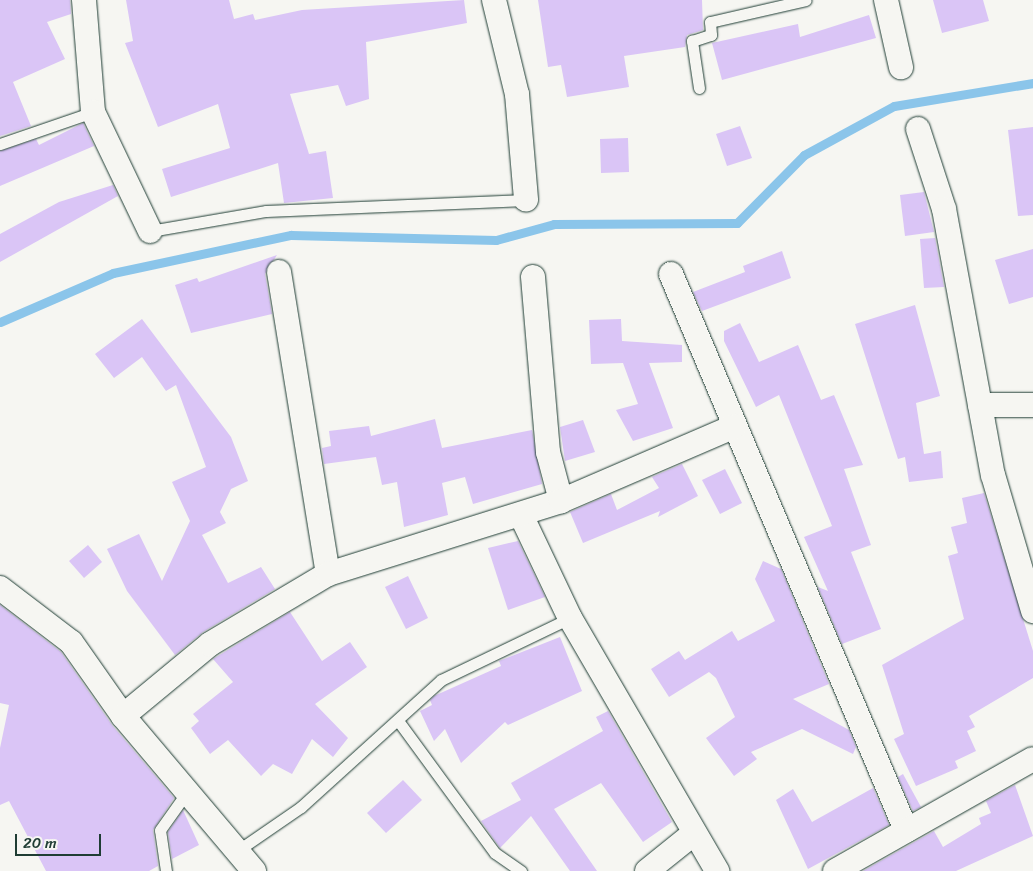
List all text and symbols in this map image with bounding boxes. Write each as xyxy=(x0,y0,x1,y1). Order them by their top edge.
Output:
scale bar xyxy=(18,824,104,856)
text: 20 m xyxy=(23,830,57,856)

